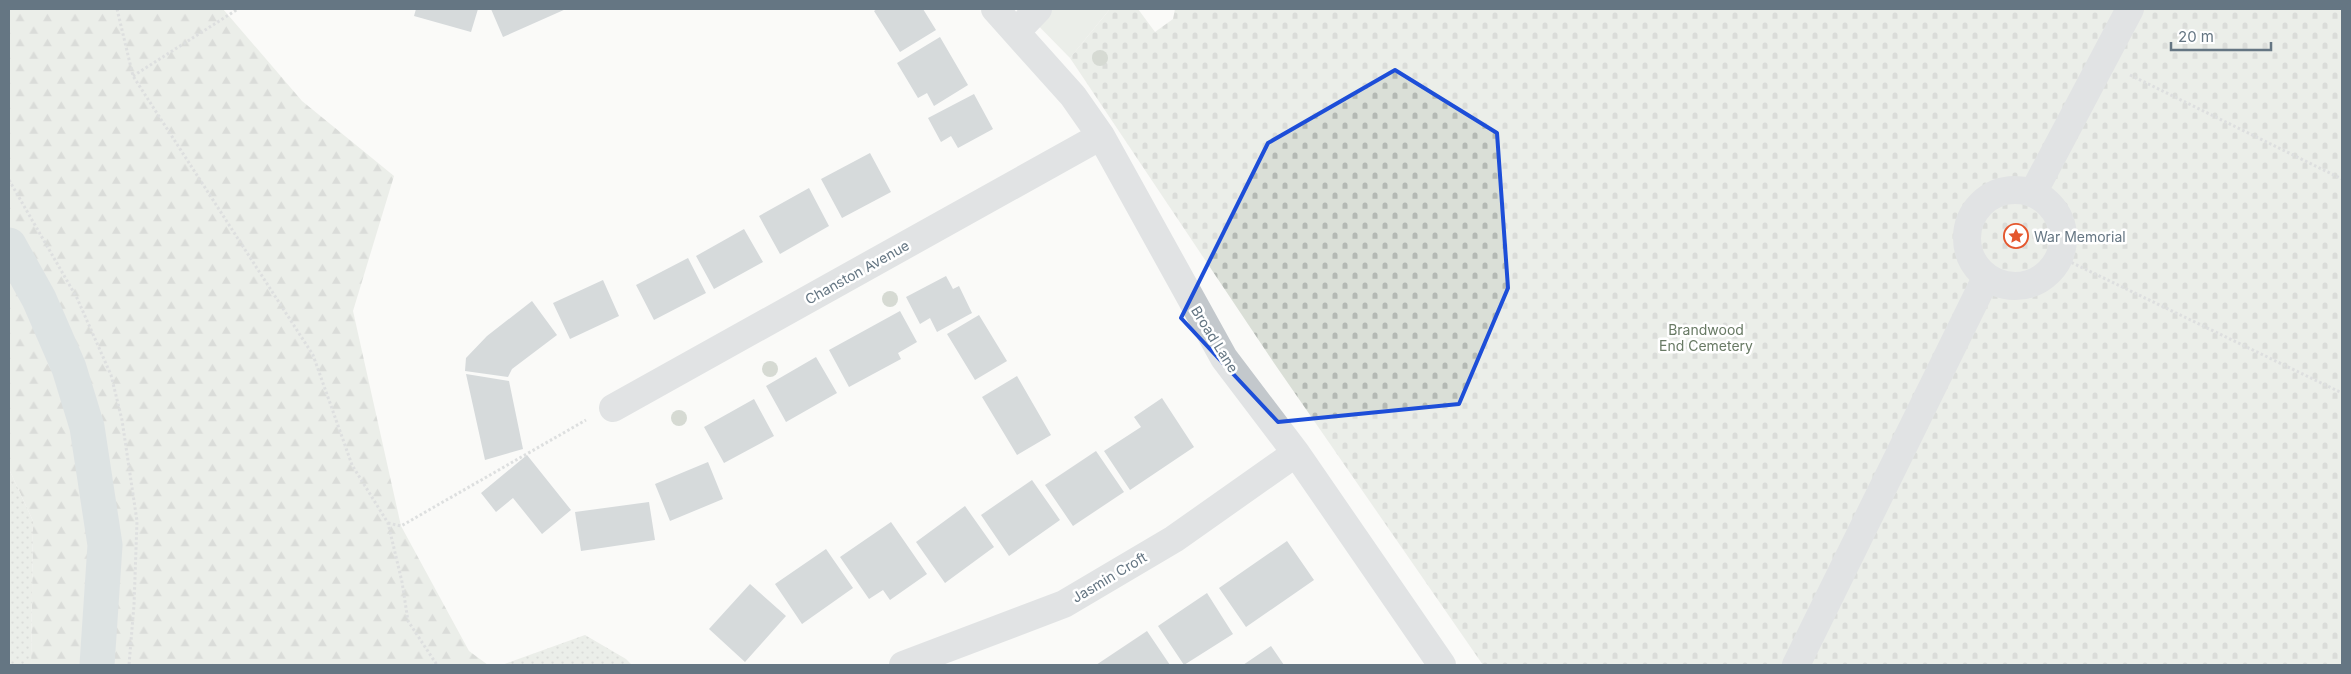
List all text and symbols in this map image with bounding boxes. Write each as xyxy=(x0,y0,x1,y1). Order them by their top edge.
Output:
scale bar xyxy=(2171,20,2271,52)
text: 20 m xyxy=(2178,27,2214,46)
place icon: War Memorial xyxy=(2003,223,2029,249)
place label: War Memorial xyxy=(2034,228,2126,245)
street label: Chanston Avenue xyxy=(802,236,912,308)
street label: Broad Lane xyxy=(1188,303,1242,375)
park label: Brandwood End Cemetery xyxy=(1659,321,1753,354)
street label: Jasmin Croft xyxy=(1069,548,1150,606)

